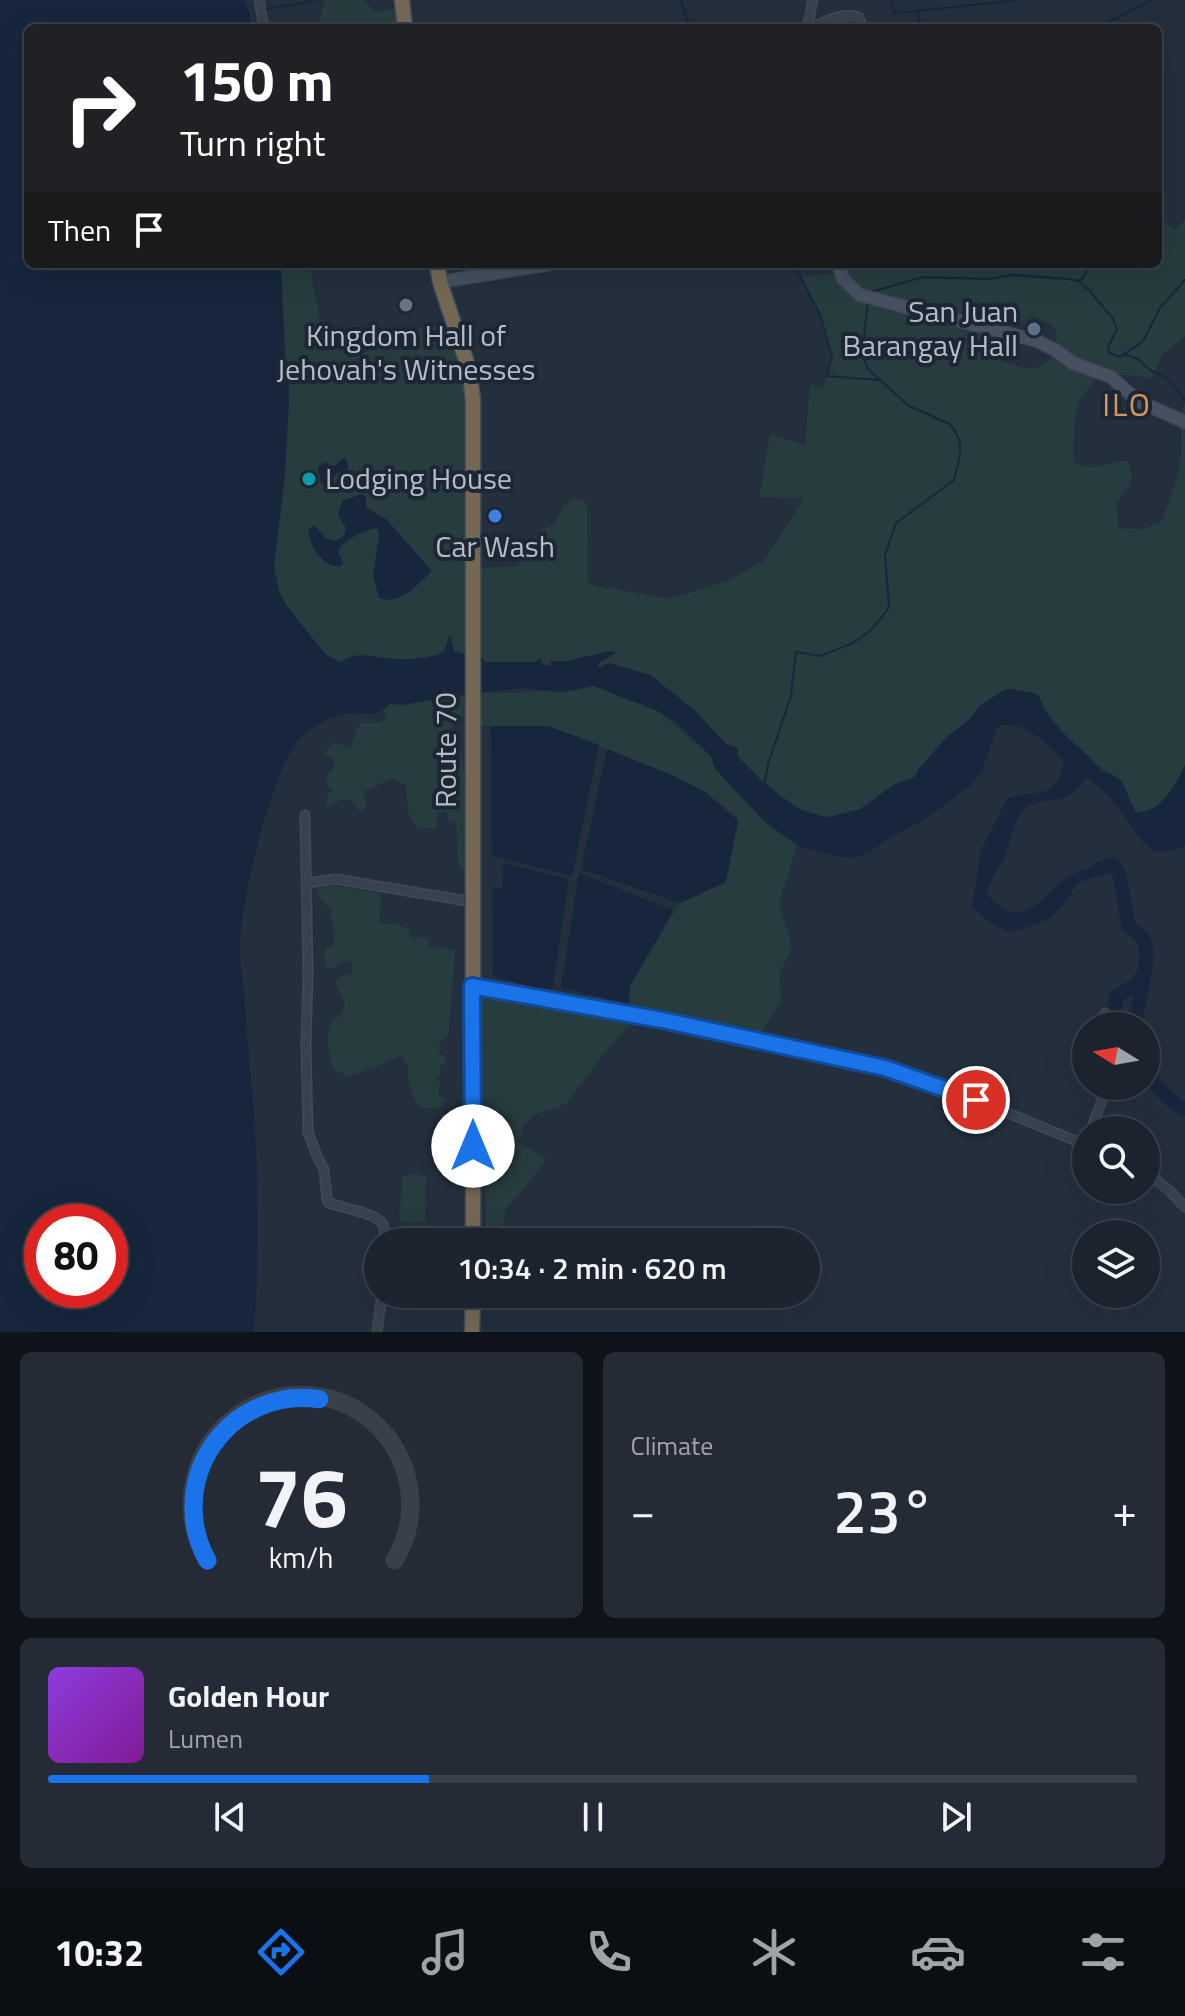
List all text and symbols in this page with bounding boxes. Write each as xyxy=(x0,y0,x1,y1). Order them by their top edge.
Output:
text: 150 m xyxy=(180,38,333,123)
icon: right xyxy=(48,56,152,160)
text: Turn right xyxy=(180,115,325,170)
text: Then xyxy=(48,207,111,253)
icon: arrive xyxy=(127,208,171,252)
place label: San Juan Barangay Hall xyxy=(842,288,1018,368)
marker: Kingdom Hall of Jehovah's Witnesses xyxy=(397,296,415,314)
place label: Kingdom Hall of Jehovah's Witnesses xyxy=(277,312,535,392)
marker: San Juan Barangay Hall xyxy=(1025,320,1043,338)
district label: ILO xyxy=(1102,380,1152,428)
place label: Lodging House xyxy=(325,455,512,501)
marker: Lodging House xyxy=(300,470,318,488)
marker: Car Wash xyxy=(486,507,504,525)
place label: Car Wash xyxy=(435,523,555,569)
street label: Route 70 xyxy=(422,692,468,808)
north arrow xyxy=(1072,1012,1160,1100)
map controls xyxy=(1072,1012,1160,1308)
pin xyxy=(942,1066,1010,1134)
icon: arrive xyxy=(954,1078,998,1122)
position arrow xyxy=(431,1104,515,1188)
button: search xyxy=(1072,1116,1160,1204)
speed limit sign: 80 xyxy=(24,1204,128,1308)
button: layers xyxy=(1072,1220,1160,1308)
text: 10:34 · 2 min · 620 m xyxy=(457,1245,727,1291)
text: Climate xyxy=(631,1426,713,1465)
text: 76 xyxy=(255,1433,348,1559)
text: 23° xyxy=(833,1465,934,1556)
text: − xyxy=(631,1477,655,1544)
text: + xyxy=(1112,1477,1137,1544)
text: km/h xyxy=(269,1536,334,1579)
text: Golden Hour xyxy=(168,1673,329,1719)
text: Lumen xyxy=(168,1719,243,1758)
icon: previous xyxy=(208,1795,252,1839)
icon: pause xyxy=(571,1795,615,1839)
icon: next xyxy=(934,1795,978,1839)
icon: directions xyxy=(253,1924,309,1980)
icon: music xyxy=(417,1924,473,1980)
icon: phone xyxy=(581,1924,637,1980)
icon: climate xyxy=(746,1924,802,1980)
icon: car xyxy=(910,1924,966,1980)
icon: filters xyxy=(1075,1924,1131,1980)
text: 10:32 xyxy=(54,1925,144,1980)

